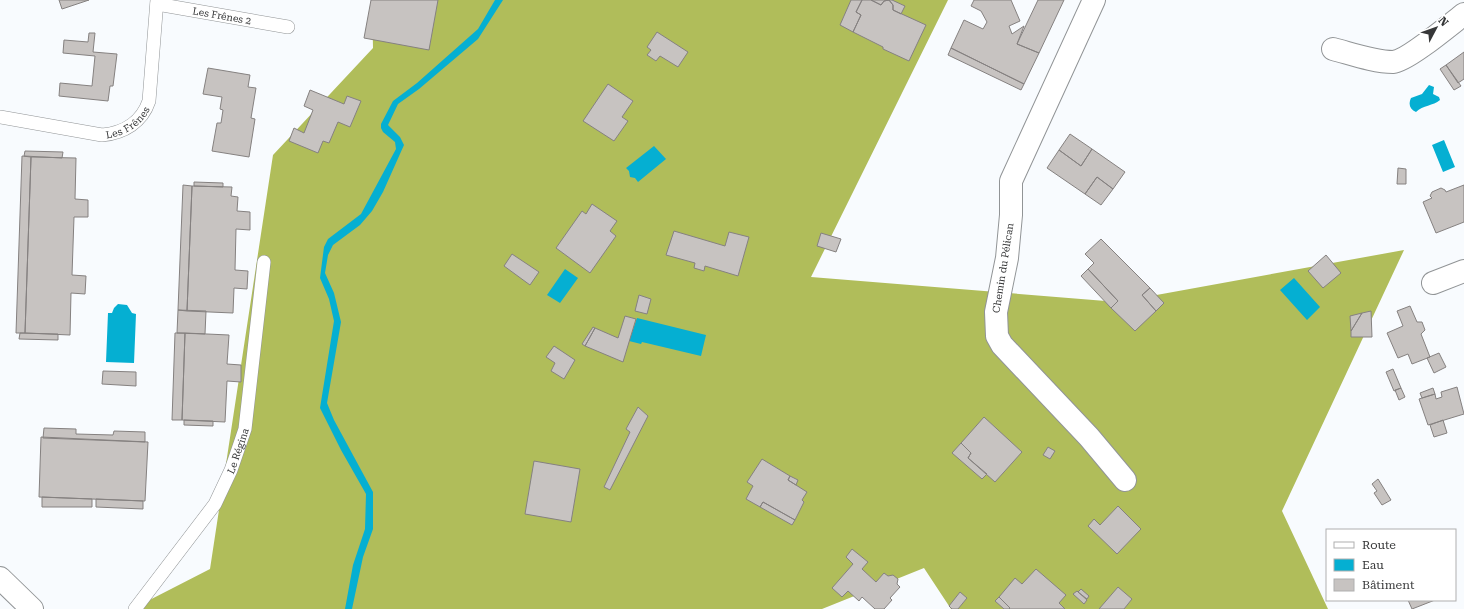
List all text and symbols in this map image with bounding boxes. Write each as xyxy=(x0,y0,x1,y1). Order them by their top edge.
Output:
street label: Les Frênes 2 xyxy=(192,5,253,26)
north arrow xyxy=(1416,8,1456,48)
text: N xyxy=(1435,14,1451,30)
street label: Les Frênes xyxy=(105,104,152,140)
street label: Chemin du Pélican xyxy=(990,222,1016,314)
street label: Le Régina xyxy=(225,426,251,475)
legend xyxy=(1326,529,1456,601)
text: Route xyxy=(1362,538,1396,552)
text: Eau xyxy=(1362,558,1384,572)
text: Bâtiment xyxy=(1362,578,1415,592)

